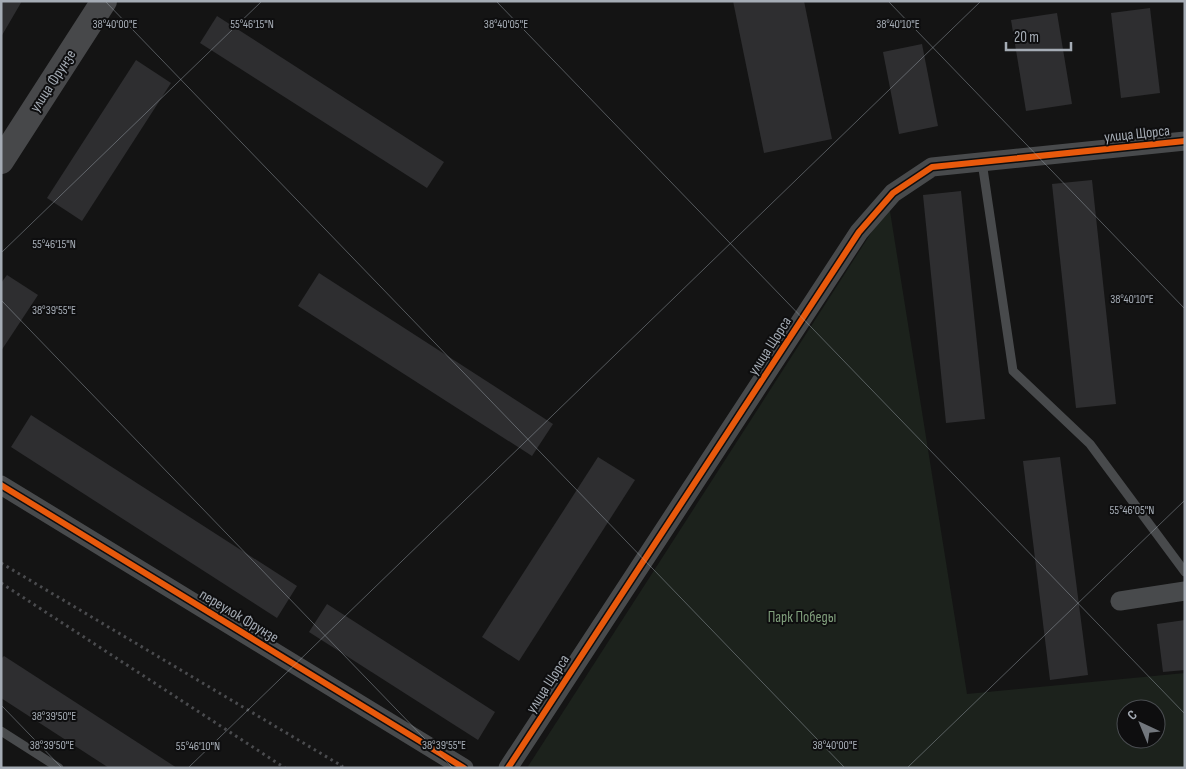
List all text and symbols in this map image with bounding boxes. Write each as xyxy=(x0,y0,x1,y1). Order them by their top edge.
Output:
text: 38°40'00"E xyxy=(93,17,137,32)
text: 55°46'15"N xyxy=(230,17,274,32)
text: 38°40'05"E xyxy=(484,17,528,32)
text: 38°40'10"E xyxy=(876,17,920,32)
scale bar xyxy=(1006,20,1071,52)
text: 20 m xyxy=(1014,28,1039,47)
street label: улица Фрунзе xyxy=(26,46,80,116)
street label: улица Щорса xyxy=(1103,121,1171,147)
text: 55°46'15"N xyxy=(32,237,76,252)
text: 38°40'10"E xyxy=(1110,292,1154,307)
text: 38°39'55"E xyxy=(32,303,76,318)
street label: улица Щорса xyxy=(744,313,796,379)
text: 55°46'05"N xyxy=(1110,503,1154,518)
street label: переулок Фрунзе xyxy=(196,585,282,647)
park label: Парк Победы xyxy=(768,608,836,627)
street label: улица Щорса xyxy=(522,651,574,717)
north arrow xyxy=(1116,699,1166,749)
text: С xyxy=(1124,706,1141,724)
text: 38°39'50"E xyxy=(32,709,76,724)
text: 38°39'50"E xyxy=(30,738,74,753)
text: 38°39'55"E xyxy=(422,738,466,753)
text: 38°40'00"E xyxy=(813,738,857,753)
text: 55°46'10"N xyxy=(176,739,220,754)

